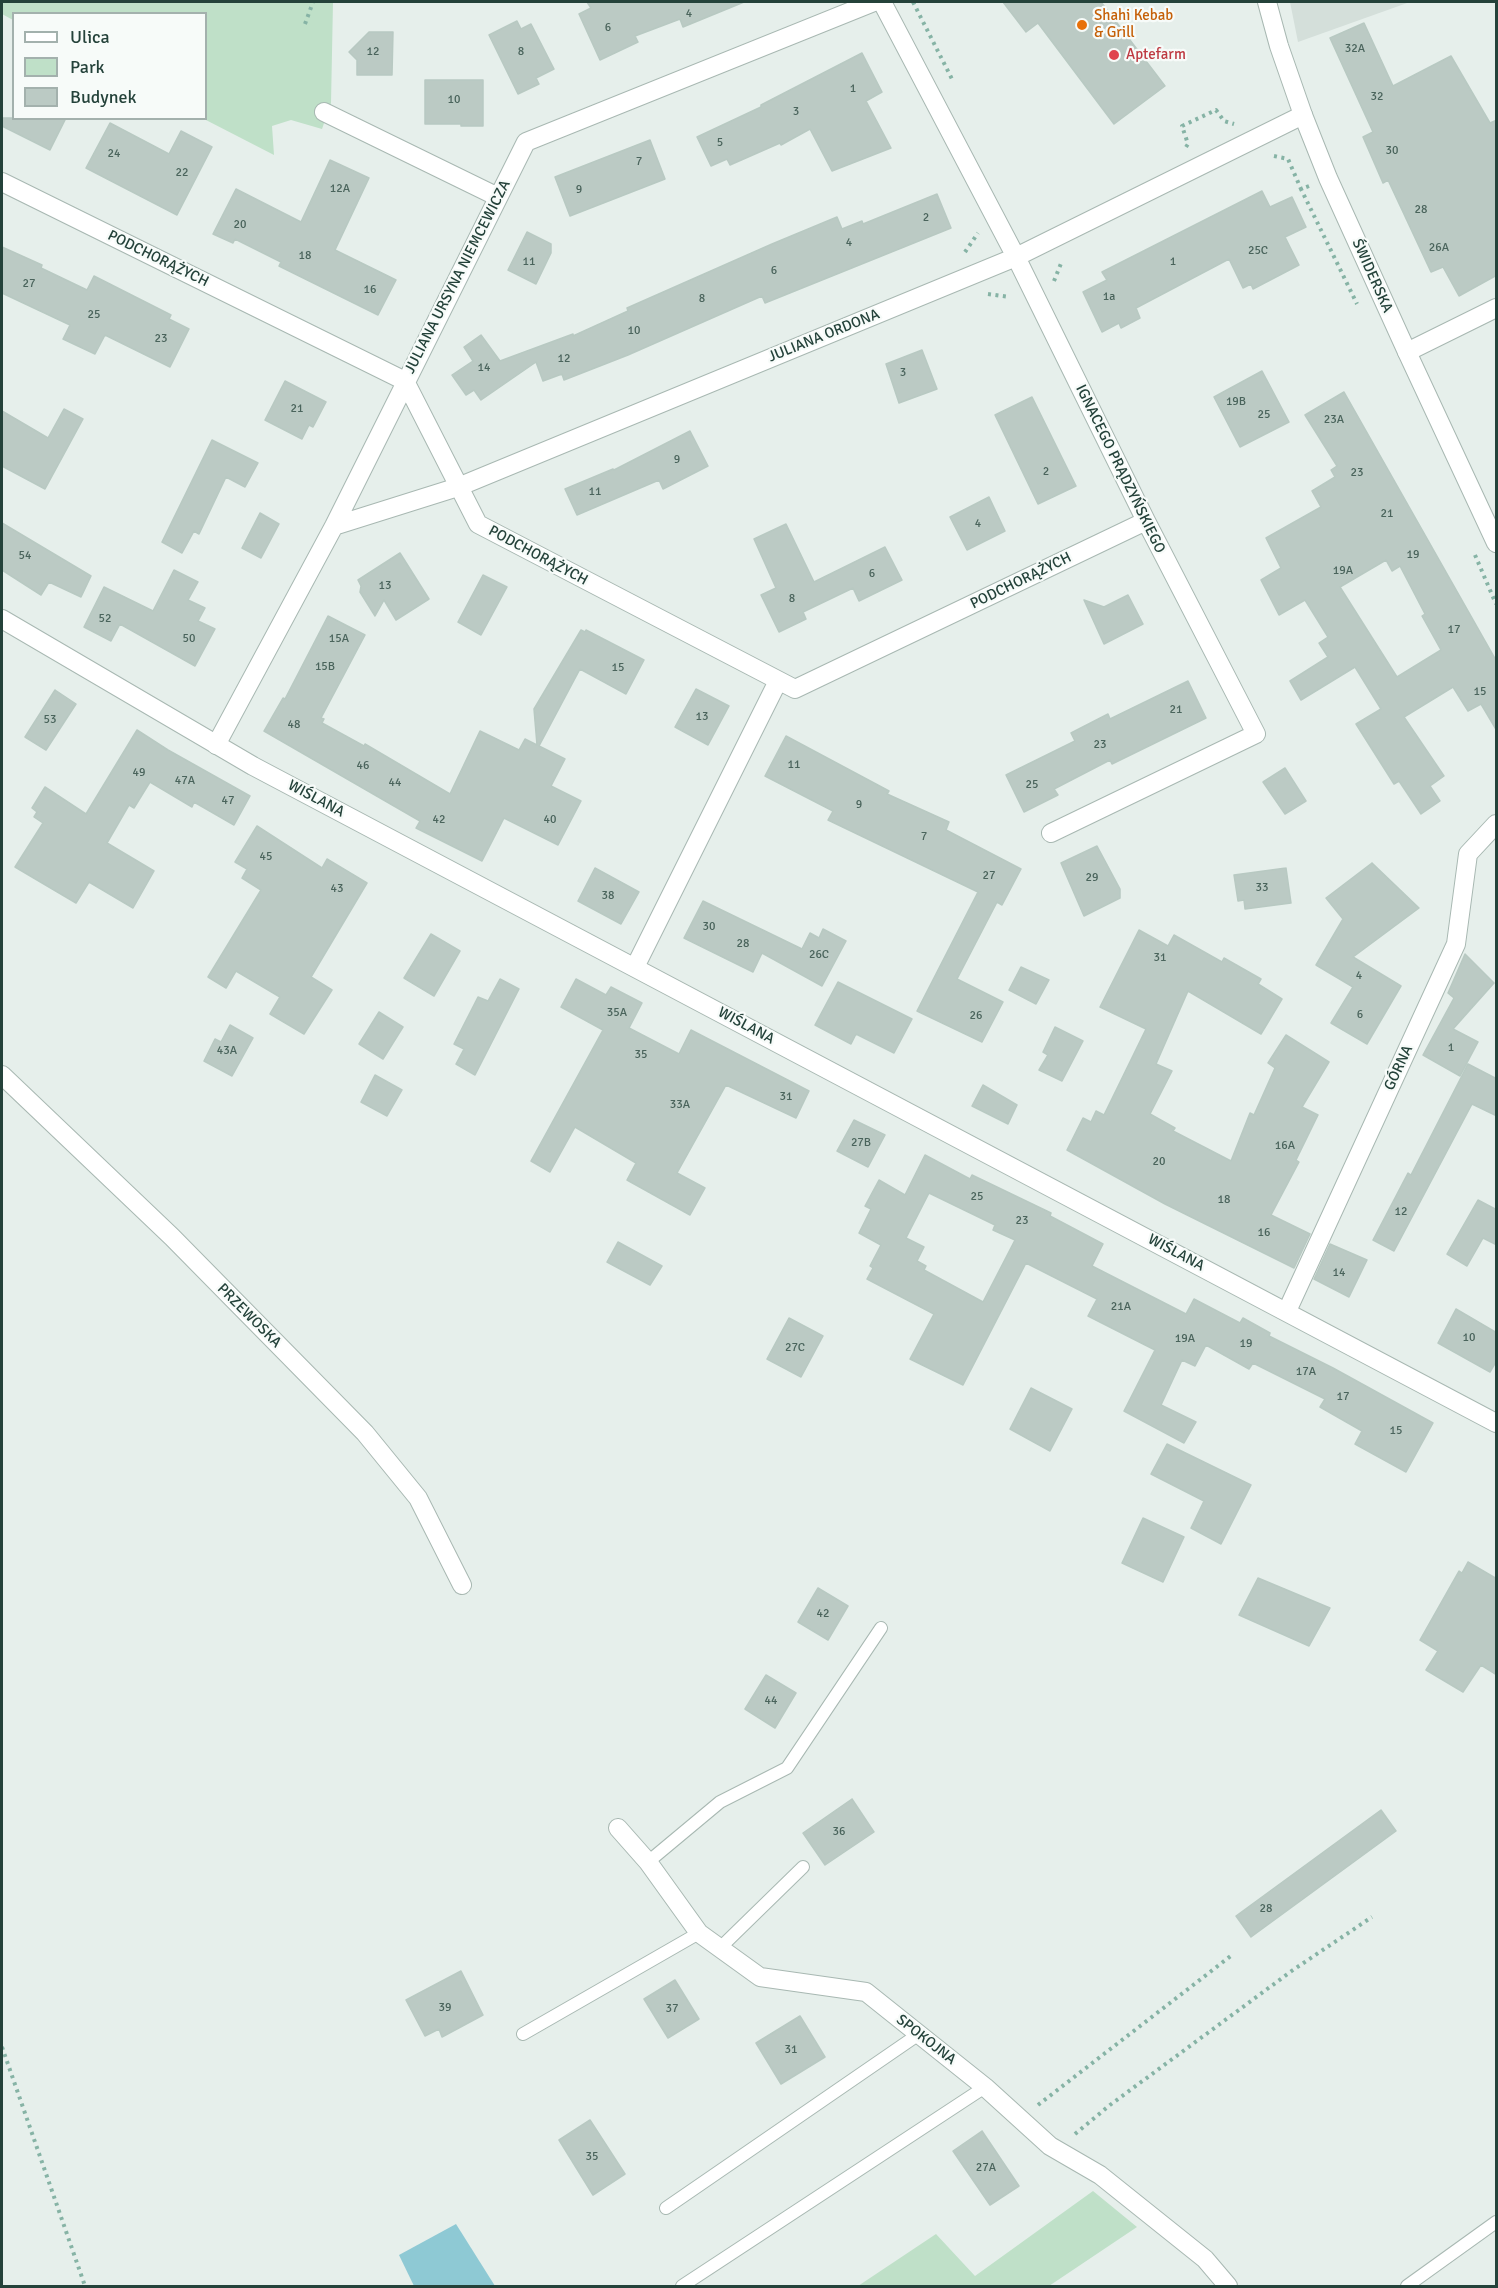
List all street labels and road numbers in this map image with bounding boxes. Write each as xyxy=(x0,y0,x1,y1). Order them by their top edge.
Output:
street label: JULIANA URSYNA NIEMCEWICZA xyxy=(401,177,515,377)
street label: PODCHORĄŻYCH xyxy=(105,227,211,291)
street label: ŚWIDERSKA xyxy=(1348,236,1396,316)
street label: JULIANA ORDONA xyxy=(766,305,882,367)
street label: IGNACEGO PRĄDZYŃSKIEGO xyxy=(1071,382,1169,556)
street label: PODCHORĄŻYCH xyxy=(485,522,591,590)
street label: PODCHORĄŻYCH xyxy=(968,549,1074,613)
street label: WIŚLANA xyxy=(285,777,347,821)
street label: WIŚLANA xyxy=(715,1004,777,1048)
street label: GÓRNA xyxy=(1381,1042,1417,1094)
street label: WIŚLANA xyxy=(1145,1231,1207,1275)
street label: PRZEWOSKA xyxy=(213,1280,285,1352)
street label: SPOKOJNA xyxy=(892,2011,960,2069)

